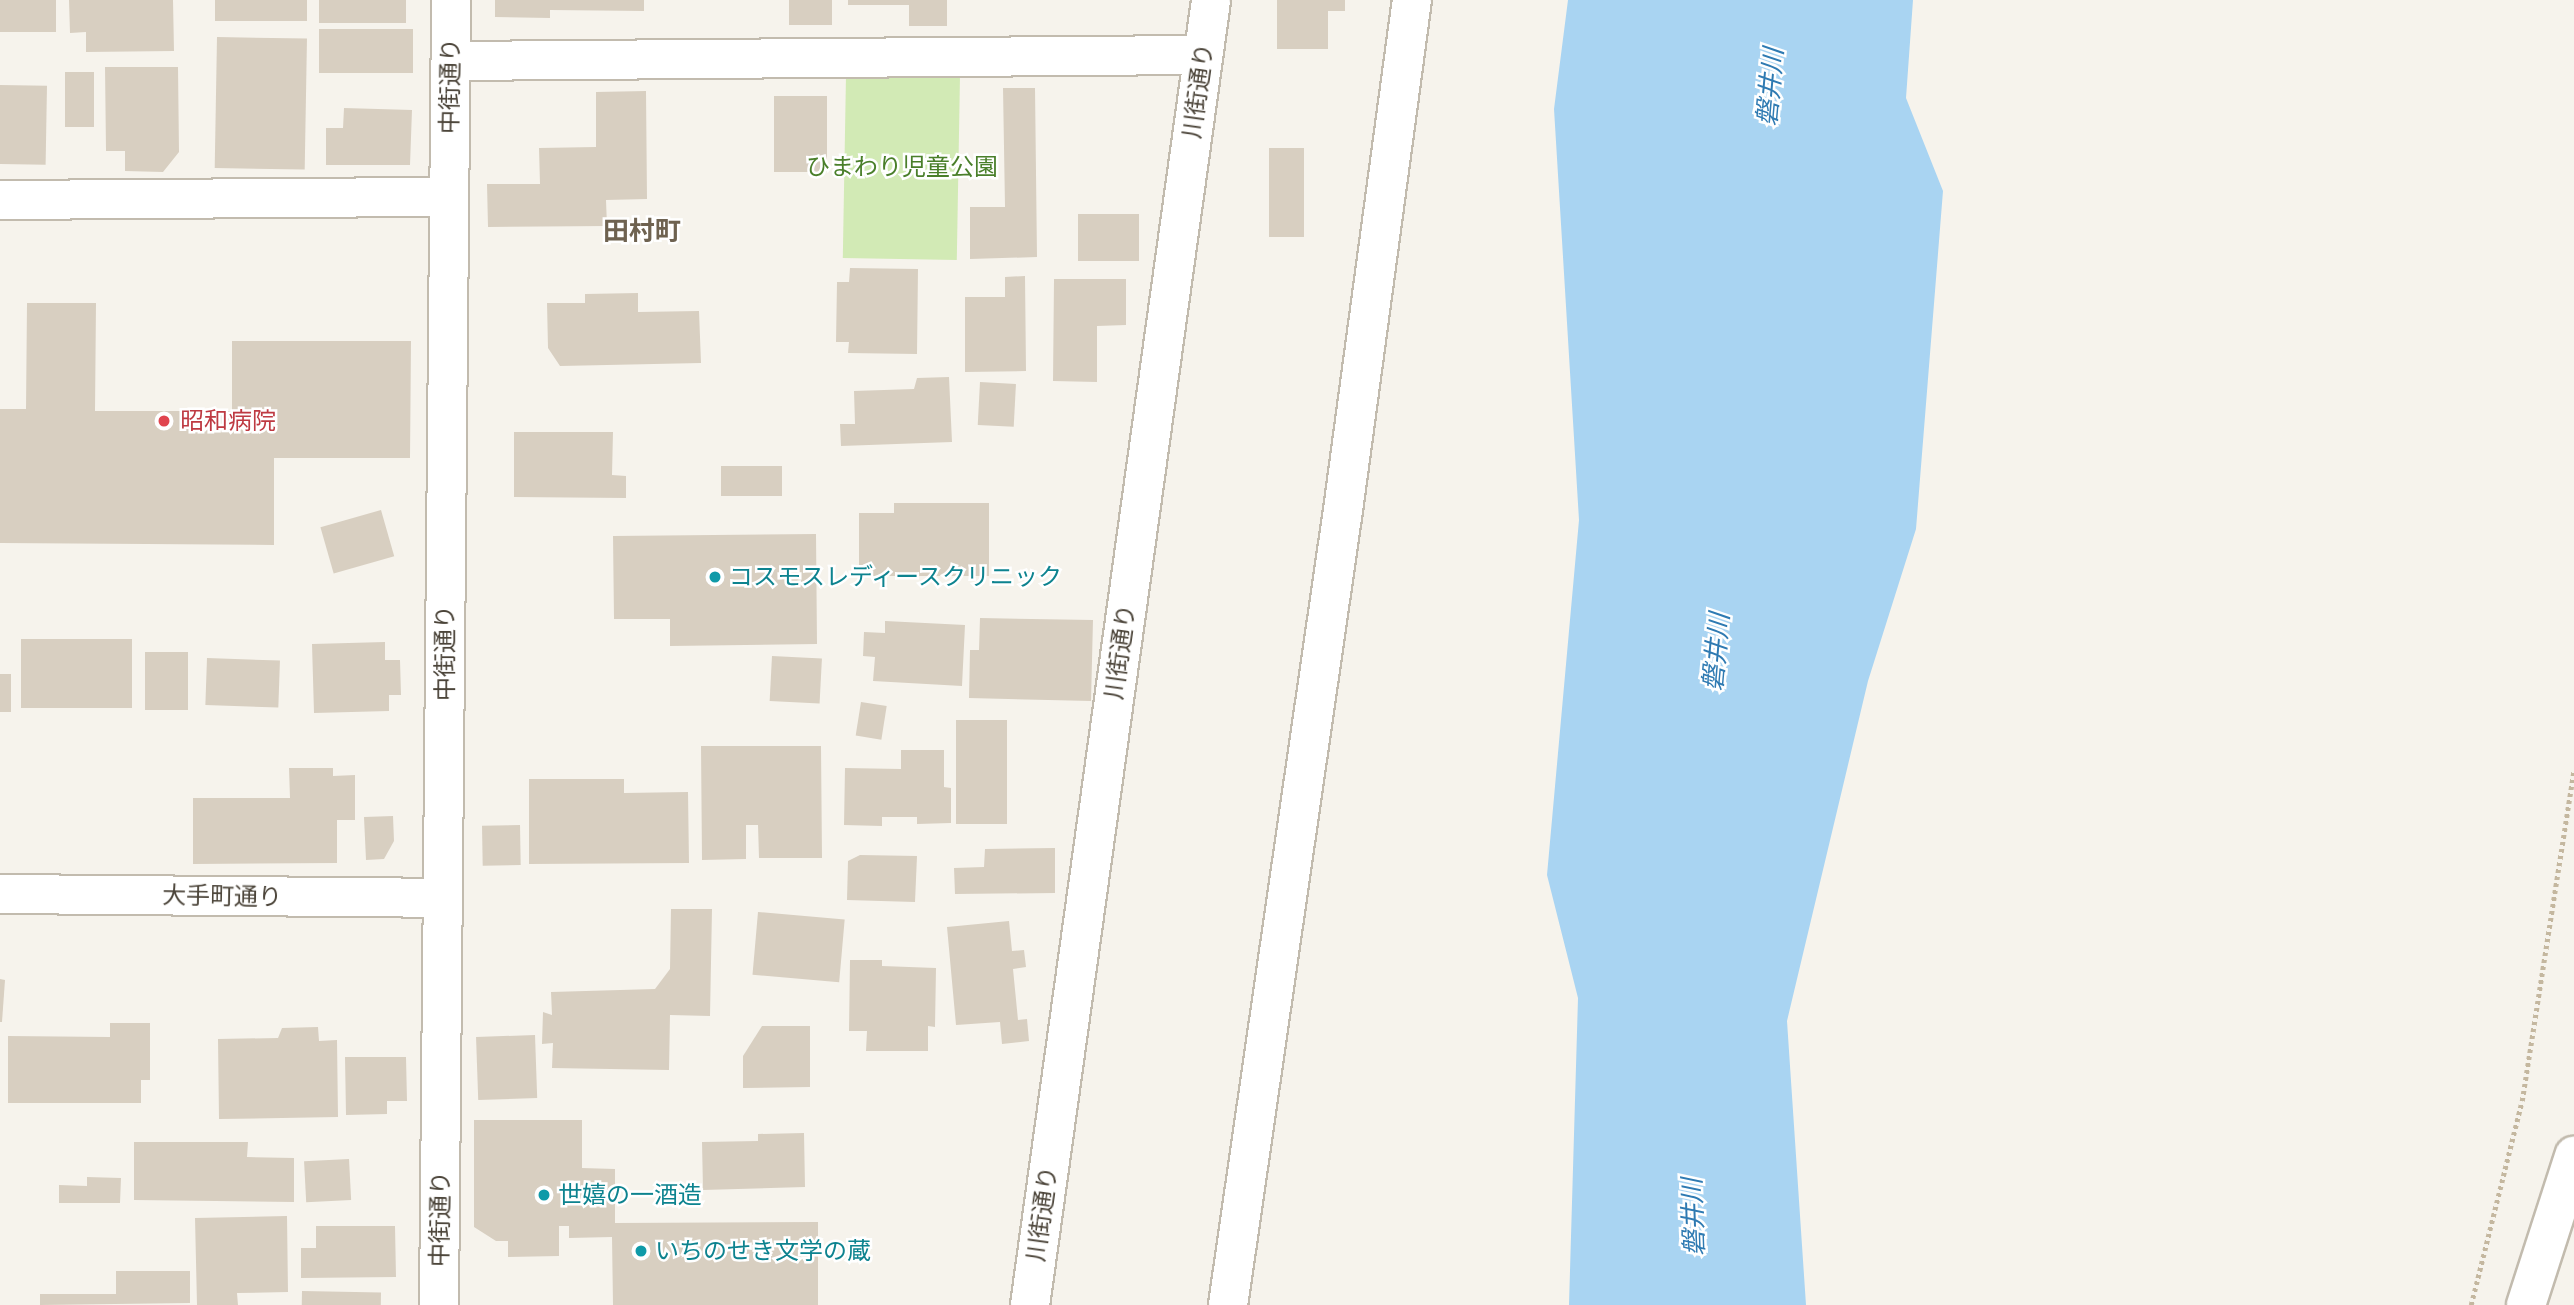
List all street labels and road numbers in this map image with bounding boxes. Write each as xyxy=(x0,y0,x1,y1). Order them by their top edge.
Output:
street label: 中街通り xyxy=(435,38,465,134)
street label: 川街通り xyxy=(1177,41,1219,141)
street label: 川街通り xyxy=(1099,602,1141,702)
street label: 中街通り xyxy=(431,605,459,701)
street label: 大手町通り xyxy=(162,881,282,911)
street label: 川街通り xyxy=(1021,1164,1063,1264)
street label: 中街通り xyxy=(425,1171,455,1267)

